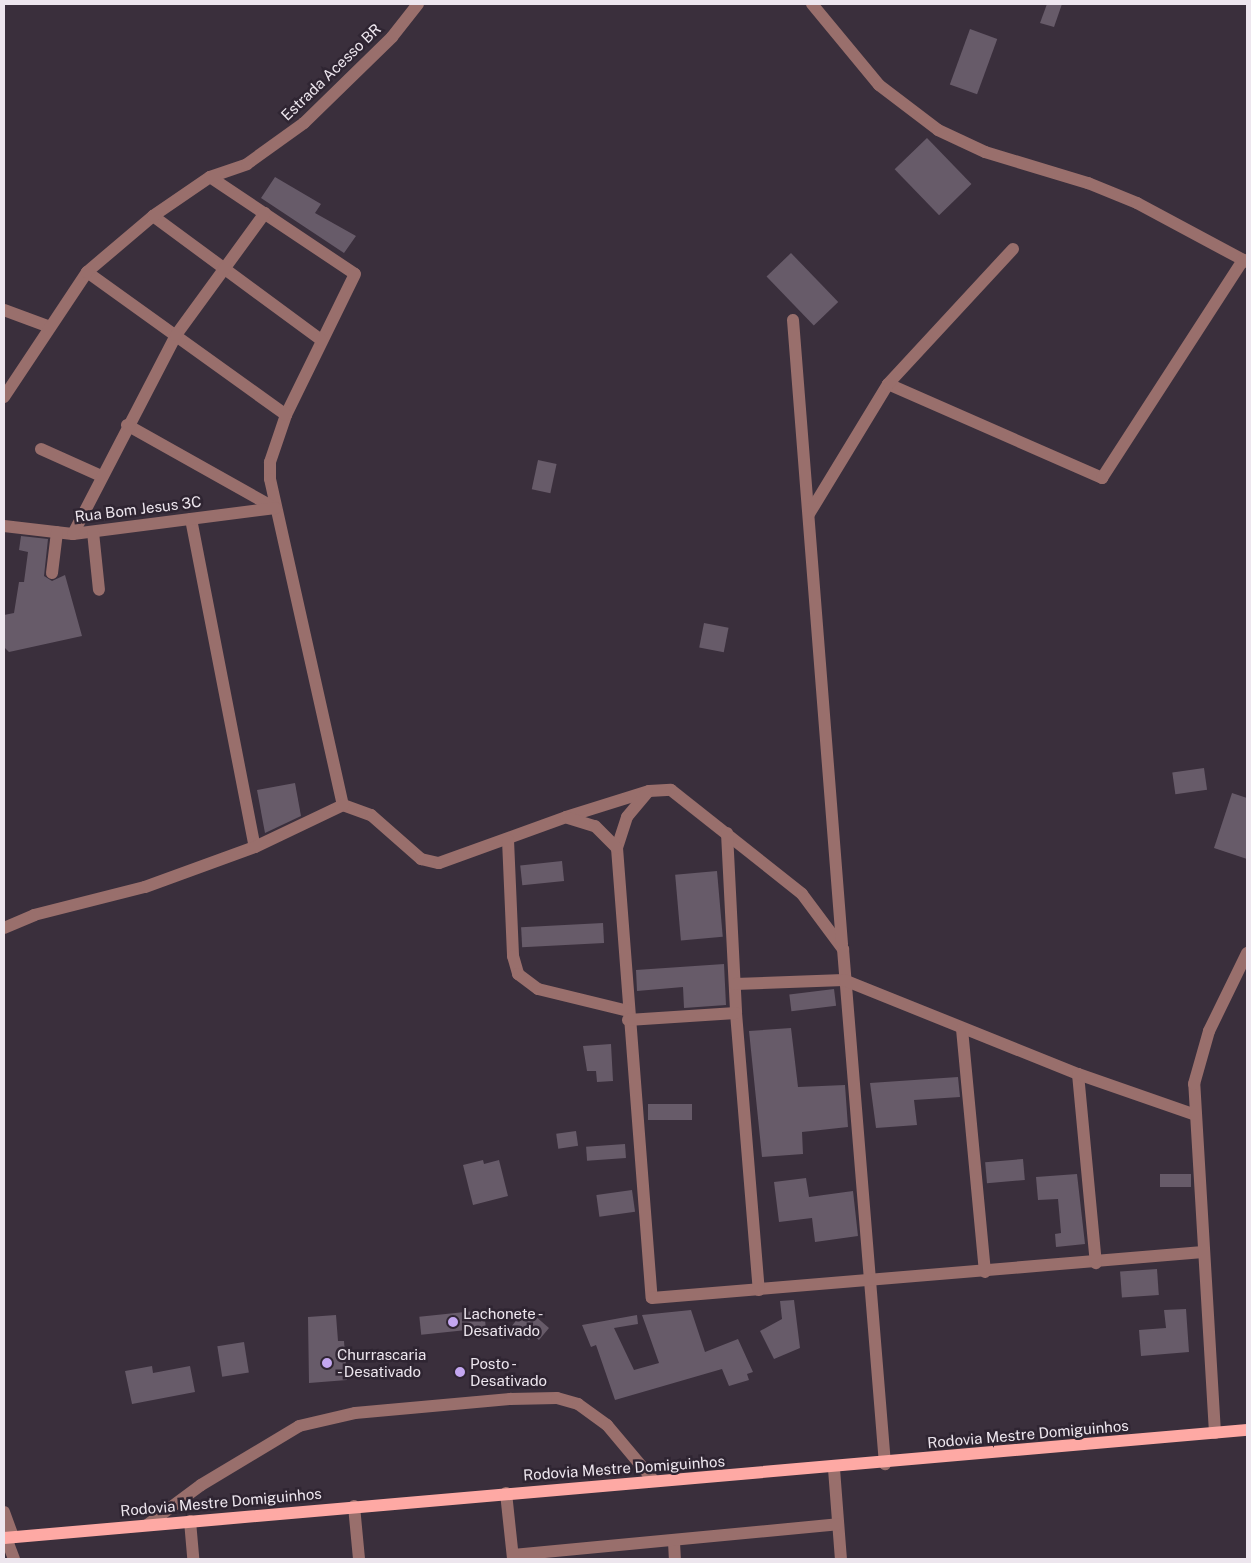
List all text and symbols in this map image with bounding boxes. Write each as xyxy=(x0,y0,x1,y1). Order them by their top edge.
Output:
street label: Estrada Acesso BR xyxy=(277,20,385,124)
street label: Rua Bom Jesus 3C xyxy=(74,492,202,526)
place label: Lachonete - Desativado xyxy=(463,1304,545,1339)
marker: Lachonete - Desativado xyxy=(447,1316,459,1328)
place label: Churrascaria - Desativado xyxy=(337,1345,426,1380)
place label: Posto - Desativado xyxy=(470,1354,547,1389)
marker: Churrascaria - Desativado xyxy=(321,1357,333,1369)
marker: Posto - Desativado xyxy=(454,1366,466,1378)
street label: Rodovia Mestre Domiguinhos xyxy=(926,1416,1130,1452)
street label: Rodovia Mestre Domiguinhos xyxy=(522,1452,726,1484)
street label: Rodovia Mestre Domiguinhos xyxy=(119,1484,323,1520)

